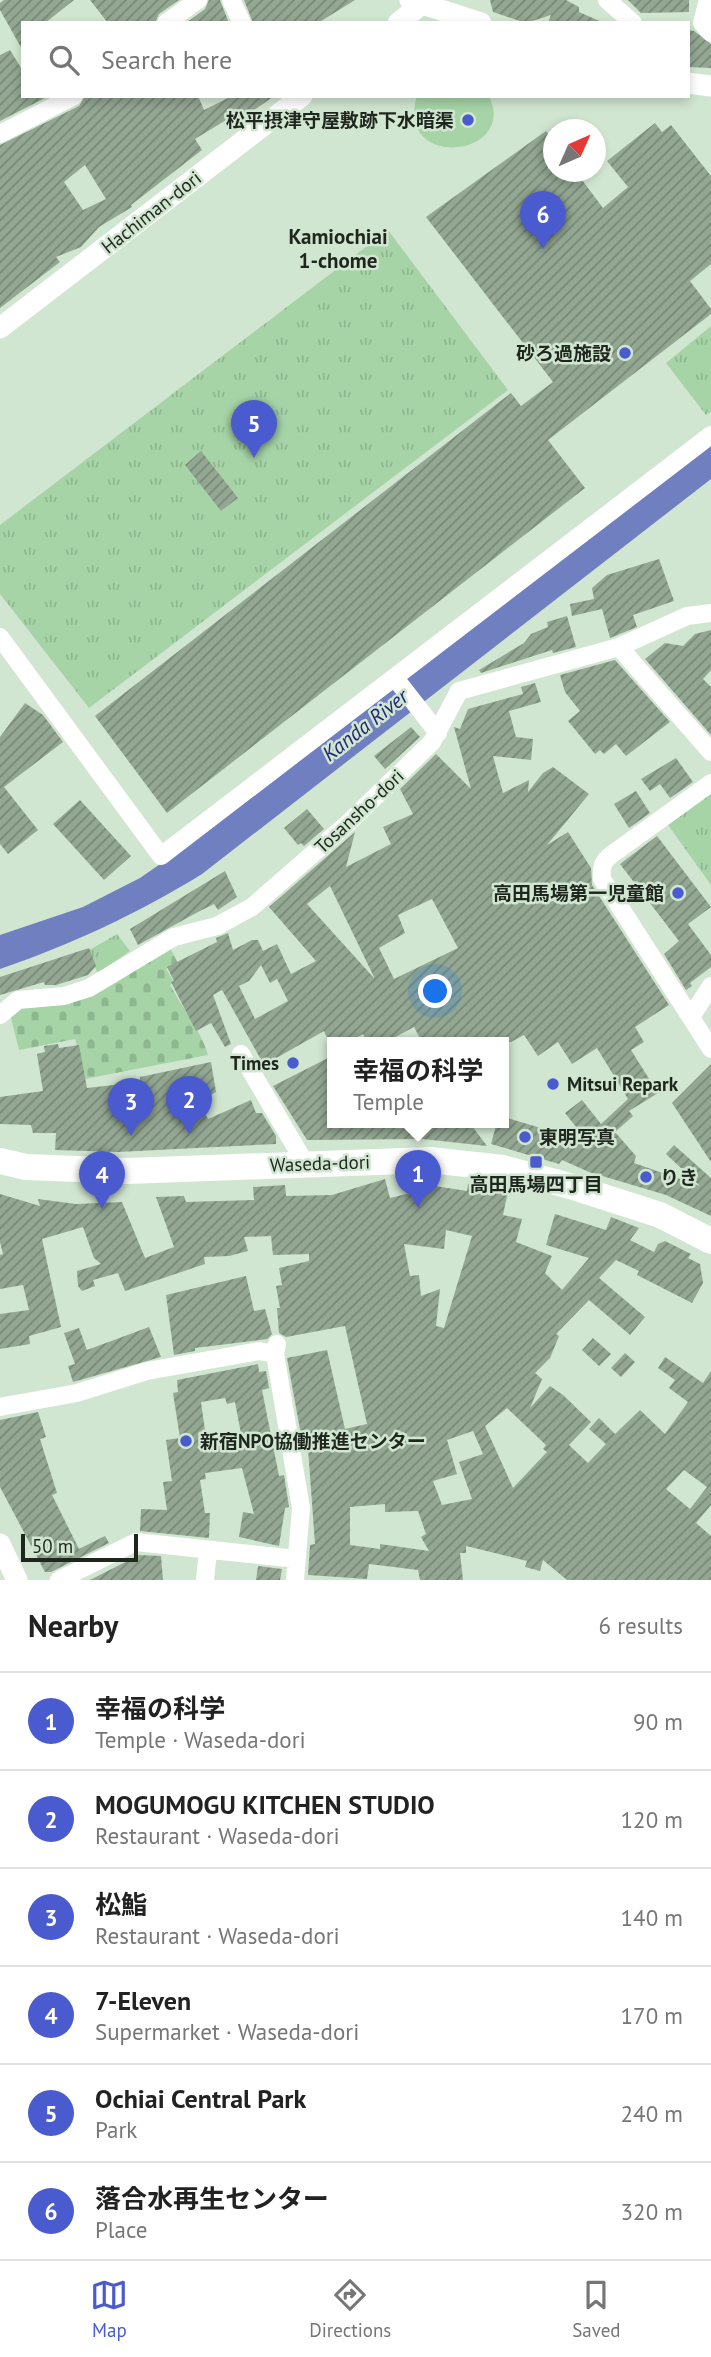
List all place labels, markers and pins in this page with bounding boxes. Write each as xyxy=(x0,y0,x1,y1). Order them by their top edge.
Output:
place label: 松平摂津守屋敷跡下水暗渠 xyxy=(226,108,454,132)
marker: 松平摂津守屋敷跡下水暗渠 xyxy=(460,112,476,128)
pin: 6 xyxy=(520,191,566,249)
place label: 砂ろ過施設 xyxy=(516,341,611,365)
marker: 砂ろ過施設 xyxy=(617,345,633,361)
pin: 5 xyxy=(231,400,277,458)
place label: 高田馬場第一児童館 xyxy=(493,881,664,905)
marker: 高田馬場第一児童館 xyxy=(670,885,686,901)
place label: Times xyxy=(230,1051,279,1075)
marker: Times xyxy=(285,1055,301,1071)
place label: Mitsui Repark xyxy=(567,1072,679,1096)
pin: 2 xyxy=(166,1076,212,1134)
marker: Mitsui Repark xyxy=(545,1076,561,1092)
pin: 3 xyxy=(108,1078,154,1136)
place label: 東明写真 xyxy=(539,1125,615,1149)
marker: 東明写真 xyxy=(517,1129,533,1145)
pin: 1 xyxy=(395,1150,441,1208)
pin: 4 xyxy=(79,1151,125,1209)
marker: 高田馬場四丁目 xyxy=(528,1154,544,1170)
place label: りき xyxy=(660,1165,698,1189)
marker: りき xyxy=(638,1169,654,1185)
place label: 高田馬場四丁目 xyxy=(469,1172,603,1196)
place label: 新宿NPO協働推進センター xyxy=(200,1429,426,1453)
marker: 新宿NPO協働推進センター xyxy=(178,1433,194,1449)

